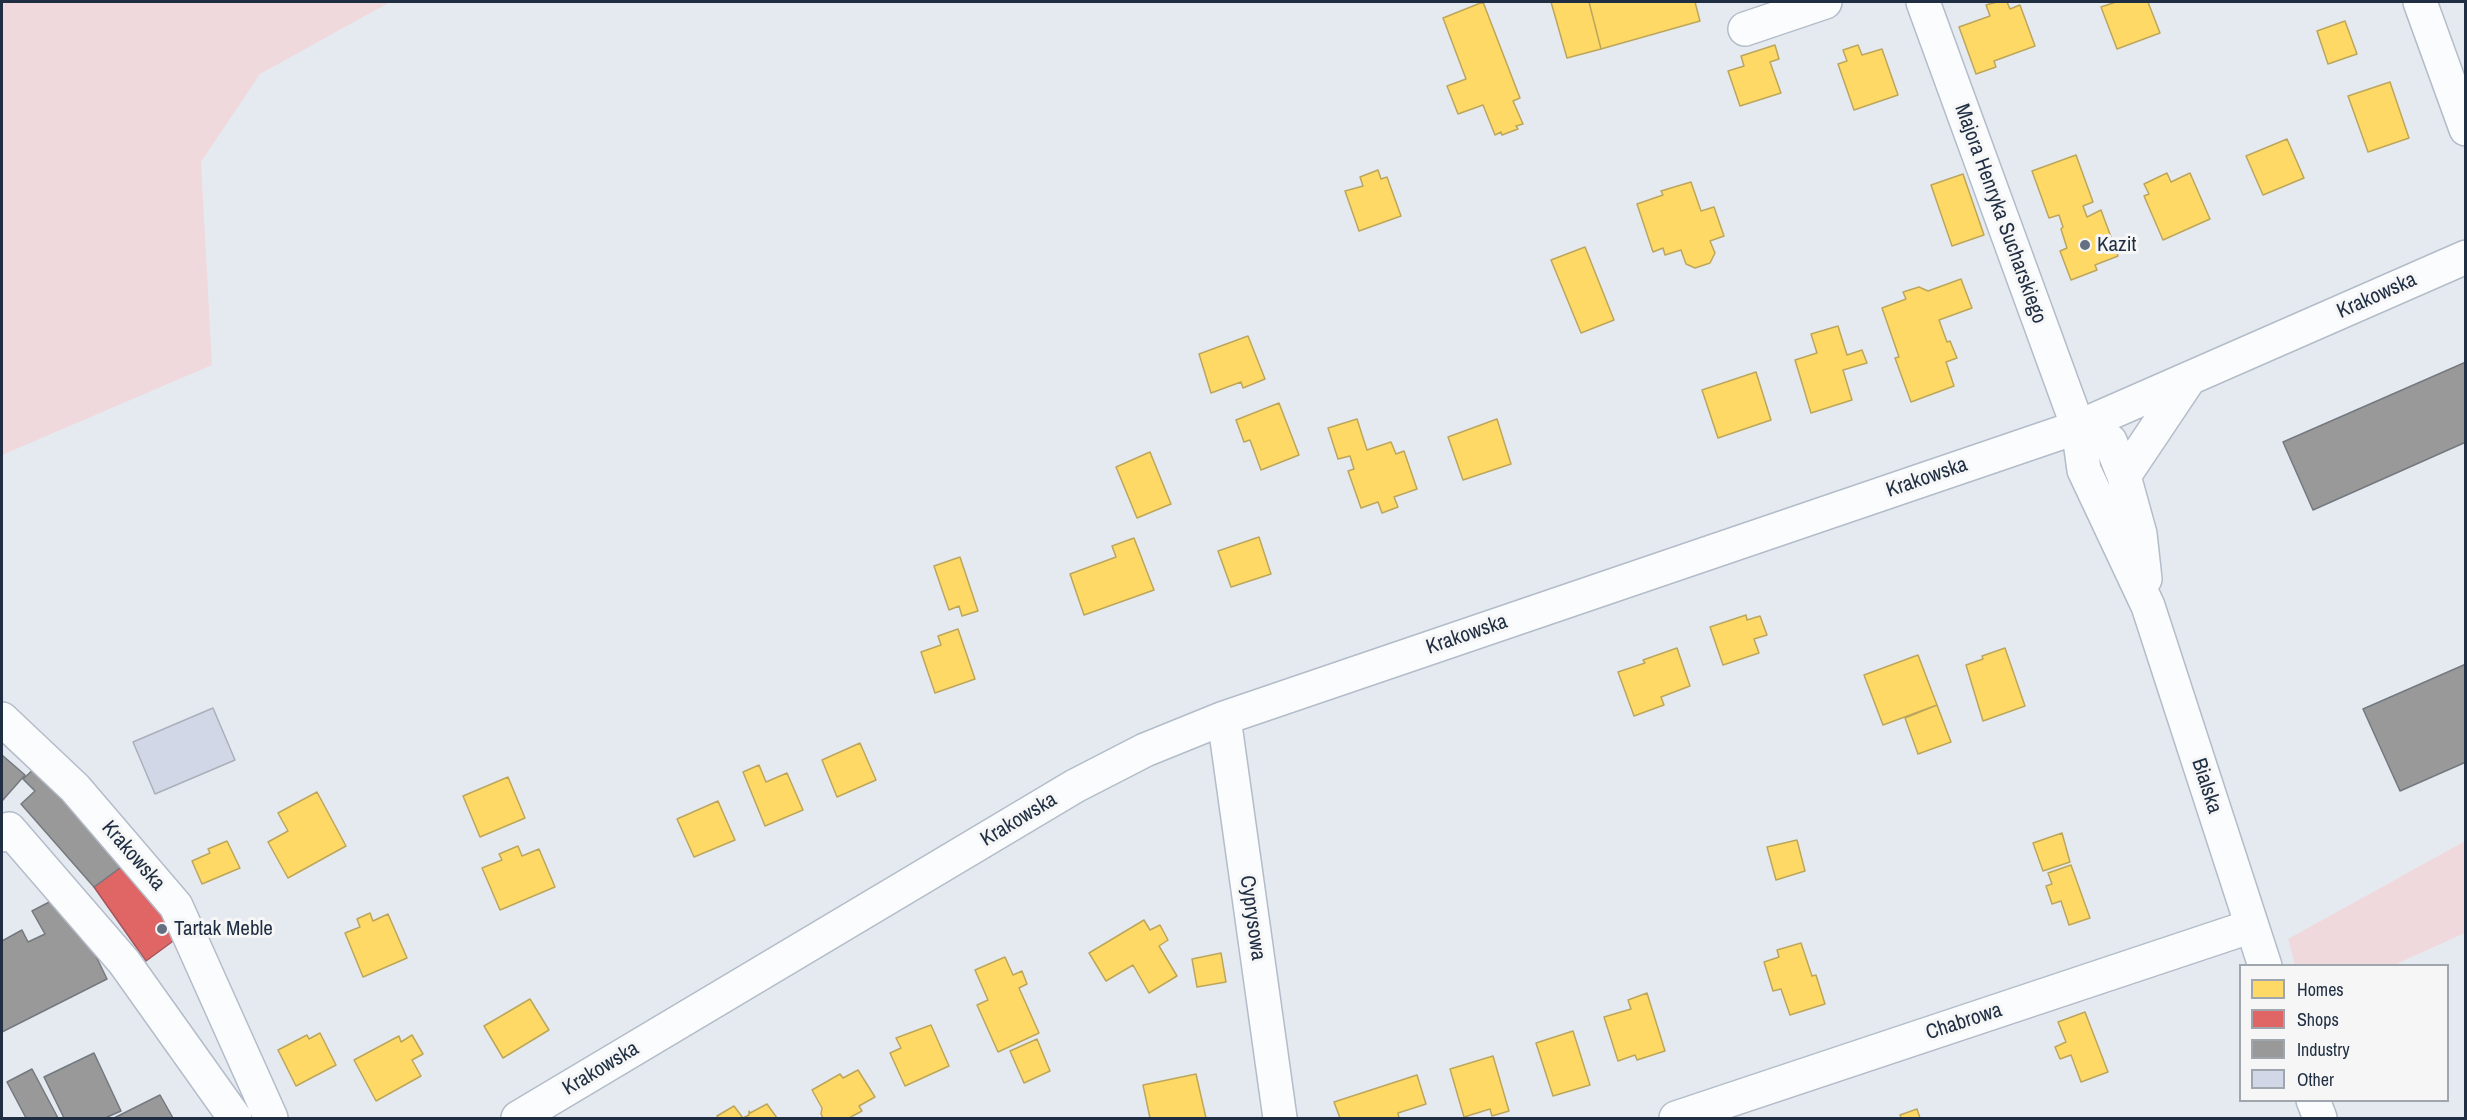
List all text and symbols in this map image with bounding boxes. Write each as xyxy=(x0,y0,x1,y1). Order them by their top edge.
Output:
street label: Majora Henryka Sucharskiego xyxy=(1949,101,2051,327)
place label: Kazit xyxy=(2097,232,2136,258)
marker: Kazit xyxy=(2078,238,2092,252)
street label: Krakowska xyxy=(2333,267,2421,325)
street label: Krakowska xyxy=(1883,452,1971,504)
street label: Krakowska xyxy=(1423,609,1511,661)
street label: Bialska xyxy=(2185,755,2227,817)
street label: Krakowska xyxy=(976,788,1062,852)
street label: Krakowska xyxy=(96,816,170,896)
street label: Cyprysowa xyxy=(1234,874,1270,962)
place label: Tartak Meble xyxy=(174,916,273,942)
marker: Tartak Meble xyxy=(155,922,169,936)
legend xyxy=(2239,964,2449,1102)
text: Homes xyxy=(2297,977,2344,1002)
street label: Chabrowa xyxy=(1923,998,2005,1046)
text: Shops xyxy=(2297,1007,2339,1032)
street label: Krakowska xyxy=(558,1037,644,1101)
text: Industry xyxy=(2297,1037,2350,1062)
text: Other xyxy=(2297,1067,2334,1092)

